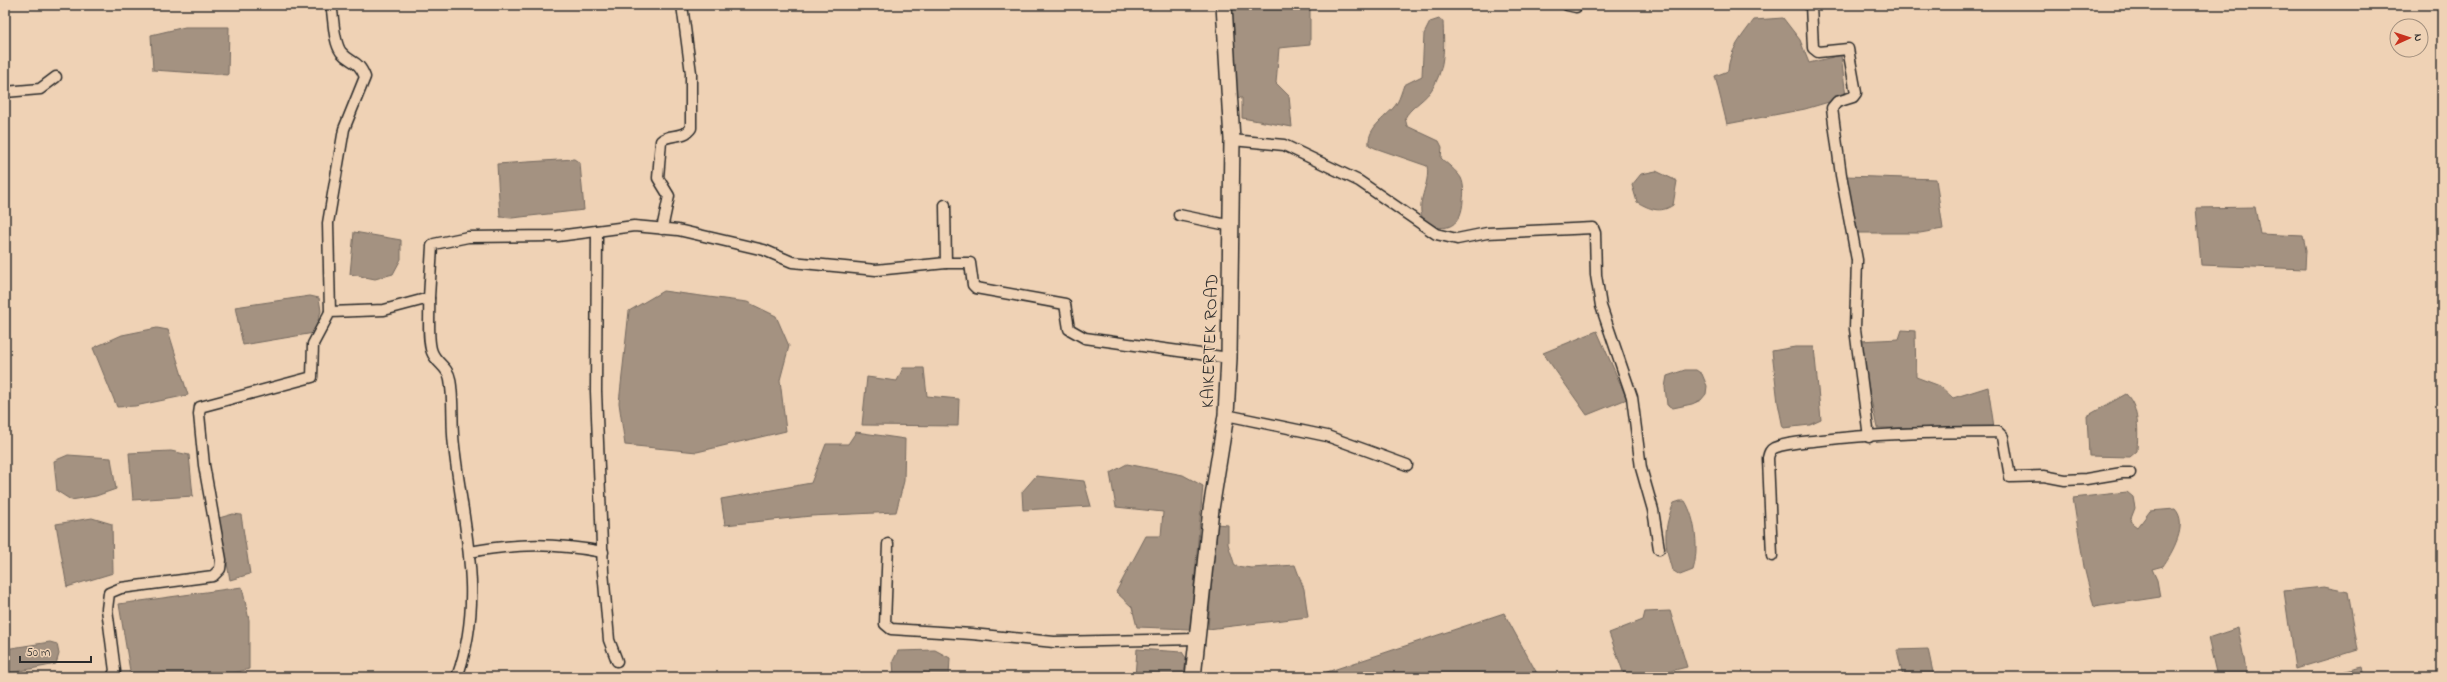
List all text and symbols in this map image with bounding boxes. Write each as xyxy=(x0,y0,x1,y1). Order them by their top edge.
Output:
north arrow xyxy=(2389,18,2429,58)
text: N xyxy=(2410,33,2426,42)
street label: KAIKERTEK ROAD xyxy=(1196,273,1226,409)
scale bar xyxy=(20,638,91,664)
text: 50 m xyxy=(26,644,50,662)

